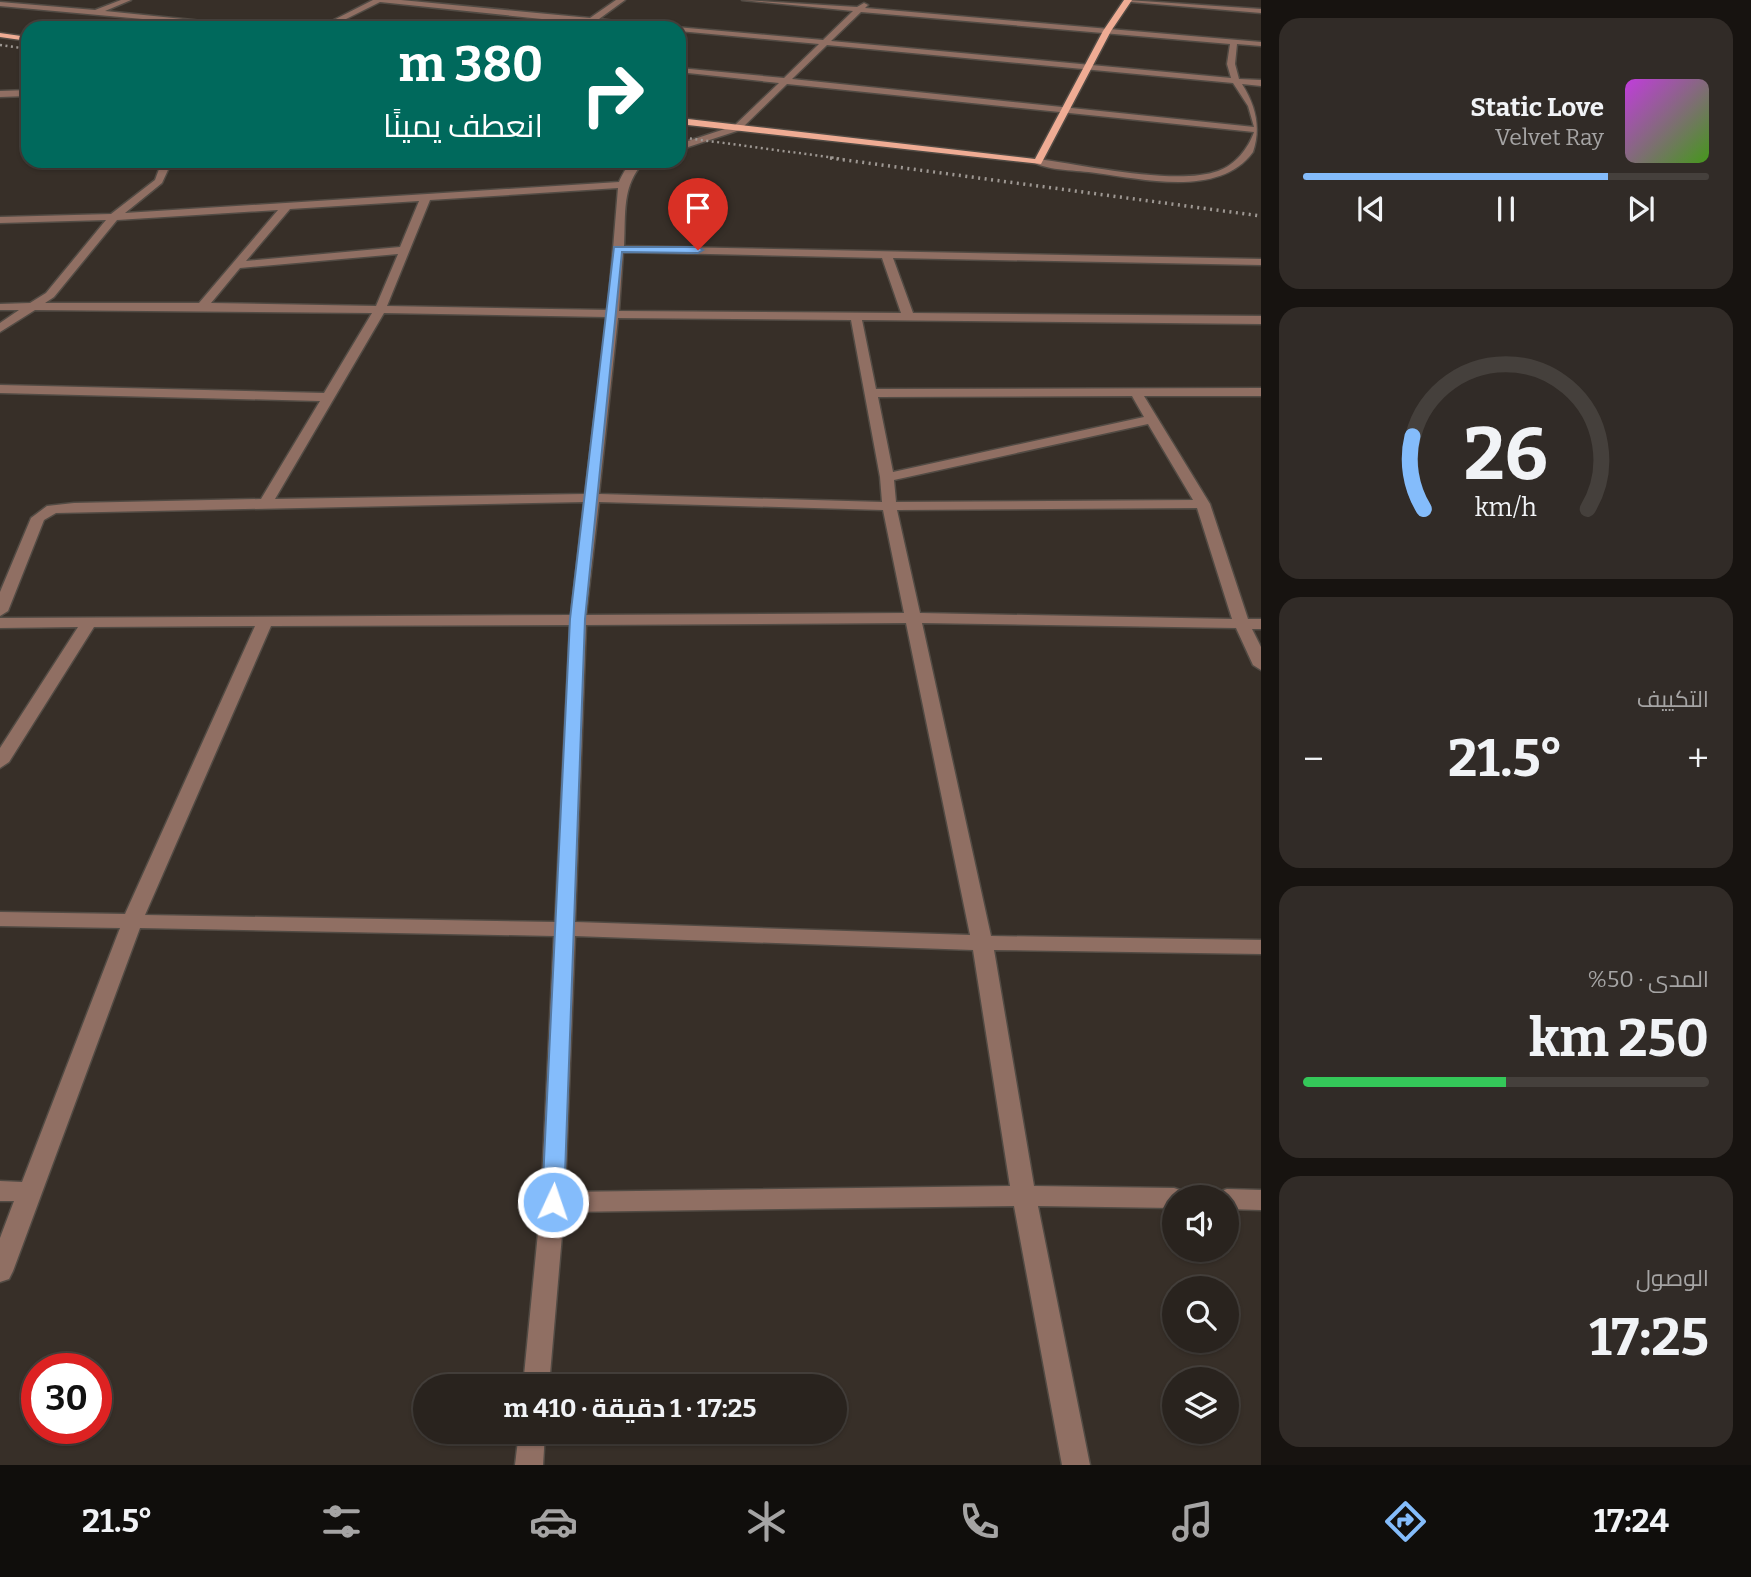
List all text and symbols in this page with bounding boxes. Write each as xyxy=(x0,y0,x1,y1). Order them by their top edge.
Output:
text: 380 m xyxy=(399,35,543,94)
icon: right xyxy=(567,49,658,140)
text: Static Love xyxy=(1470,92,1604,123)
text: انعطف يمينًا xyxy=(383,107,543,145)
text: Velvet Ray xyxy=(1495,123,1604,151)
pin xyxy=(668,178,728,250)
icon: arrive xyxy=(679,189,717,227)
icon: previous xyxy=(1352,190,1390,228)
icon: pause xyxy=(1487,190,1525,228)
icon: next xyxy=(1622,190,1660,228)
text: 26 xyxy=(1464,412,1548,499)
text: km/h xyxy=(1475,493,1537,523)
text: التكييف xyxy=(1637,685,1709,713)
text: 21.5° xyxy=(1448,727,1563,790)
text: − xyxy=(1303,736,1324,782)
text: + xyxy=(1687,736,1709,782)
text: المدى · 50% xyxy=(1587,965,1709,993)
text: 250 km xyxy=(1529,1007,1709,1070)
position arrow xyxy=(516,1165,590,1239)
map controls xyxy=(1162,1185,1239,1444)
button: sound xyxy=(1162,1185,1239,1262)
text: الوصول xyxy=(1636,1264,1709,1292)
button: search xyxy=(1162,1276,1239,1353)
text: 17:25 xyxy=(1589,1306,1709,1369)
speed limit sign: 30 xyxy=(21,1353,112,1444)
button: layers xyxy=(1162,1367,1239,1444)
text: 17:25 · 1 دقيقة · 410 m xyxy=(503,1393,757,1424)
icon: filters xyxy=(317,1497,366,1546)
icon: car xyxy=(529,1497,578,1546)
icon: climate xyxy=(742,1497,791,1546)
icon: phone xyxy=(955,1497,1004,1546)
icon: music xyxy=(1168,1497,1217,1546)
icon: directions xyxy=(1381,1497,1430,1546)
text: 21.5° xyxy=(82,1502,153,1540)
text: 17:24 xyxy=(1593,1502,1669,1540)

